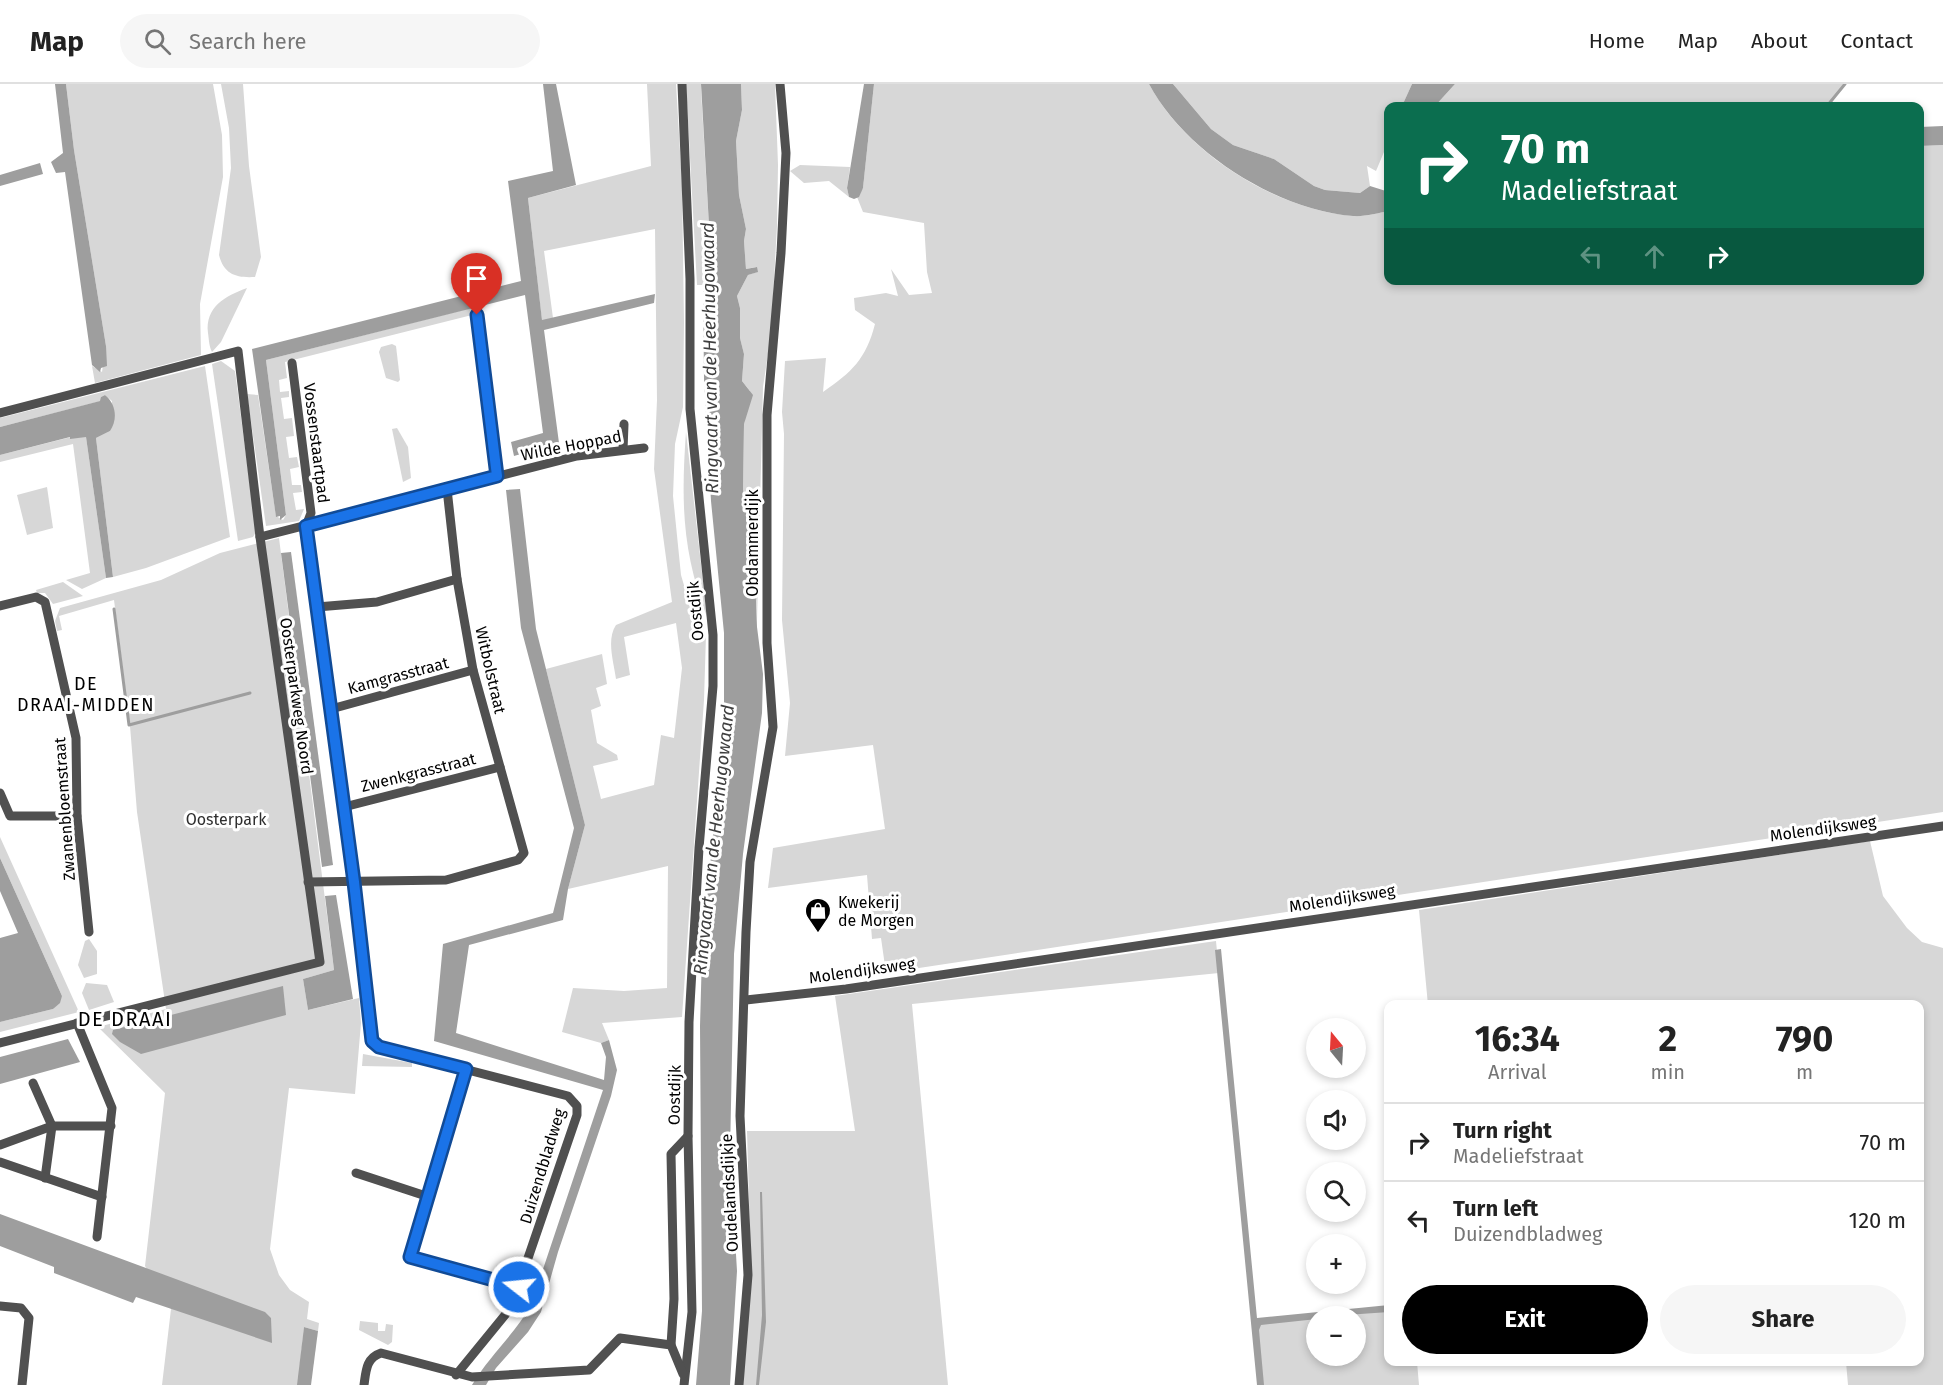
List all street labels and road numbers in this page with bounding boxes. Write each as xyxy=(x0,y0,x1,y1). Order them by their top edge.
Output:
street label: Vossenstaartpad xyxy=(300,382,333,504)
street label: Wilde Hoppad xyxy=(519,426,623,465)
street label: Obdammerdijk xyxy=(743,488,762,597)
street label: Oostdijk xyxy=(683,579,708,642)
street label: Oosterparkweg Noord xyxy=(276,616,317,776)
street label: Witbolstraat xyxy=(471,625,510,716)
street label: Kamgrasstraat xyxy=(346,653,451,698)
street label: Zwanenbloemstraat xyxy=(50,737,79,881)
street label: Zwenkgrasstraat xyxy=(359,749,478,796)
street label: Molendijksweg xyxy=(1769,812,1878,845)
street label: Molendijksweg xyxy=(1288,881,1397,916)
street label: Molendijksweg xyxy=(808,954,917,987)
street label: Oostdijk xyxy=(664,1064,685,1125)
street label: Duizendbladweg xyxy=(516,1106,569,1226)
street label: Oudelandsdijkje xyxy=(717,1133,742,1253)

